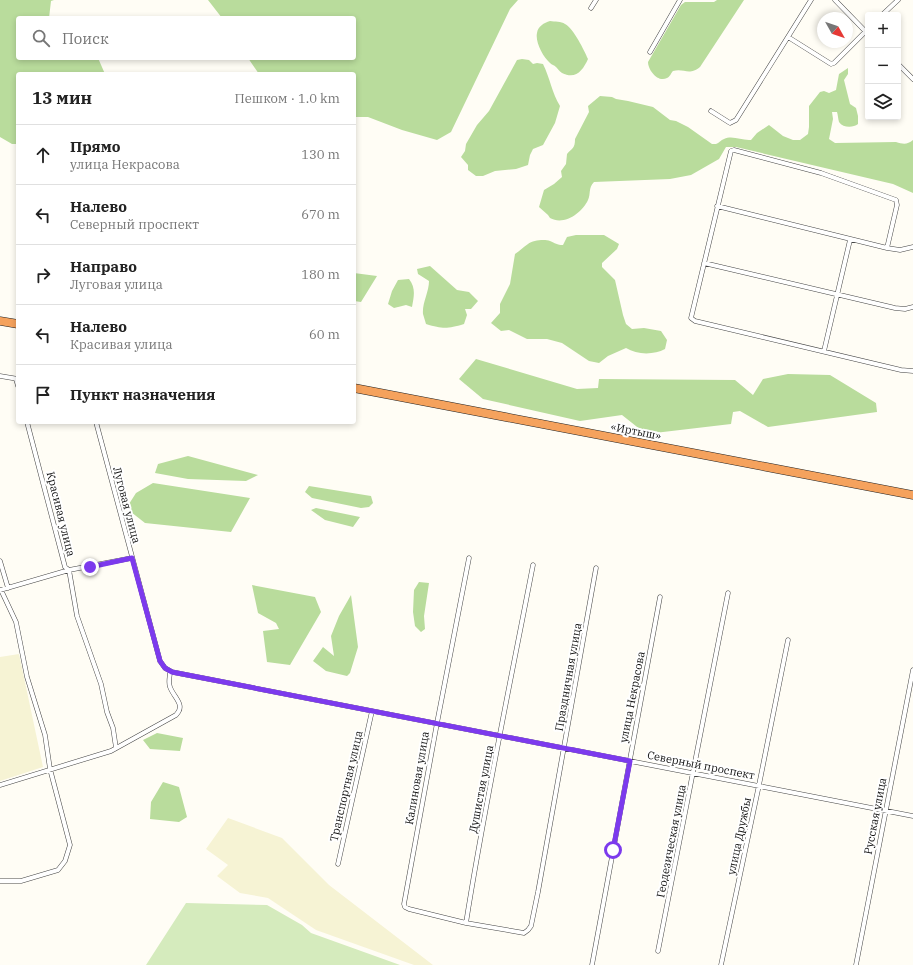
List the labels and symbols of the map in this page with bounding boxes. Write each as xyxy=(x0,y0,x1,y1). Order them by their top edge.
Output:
north arrow xyxy=(817,12,853,48)
street label: «Иртыш» xyxy=(610,419,663,443)
street label: Луговая улица xyxy=(110,465,144,545)
street label: Красивая улица xyxy=(44,470,78,558)
route end xyxy=(81,558,99,576)
street label: Праздничная улица xyxy=(552,622,584,732)
street label: улица Некрасова xyxy=(616,650,648,744)
street label: Транспортная улица xyxy=(326,729,366,843)
street label: Калиновая улица xyxy=(402,730,432,826)
street label: Душистая улица xyxy=(466,744,496,834)
street label: Северный проспект xyxy=(646,748,756,782)
street label: Русская улица xyxy=(861,776,889,856)
street label: Геодезическая улица xyxy=(653,783,689,899)
street label: улица Дружбы xyxy=(724,796,754,876)
route start xyxy=(604,841,622,859)

